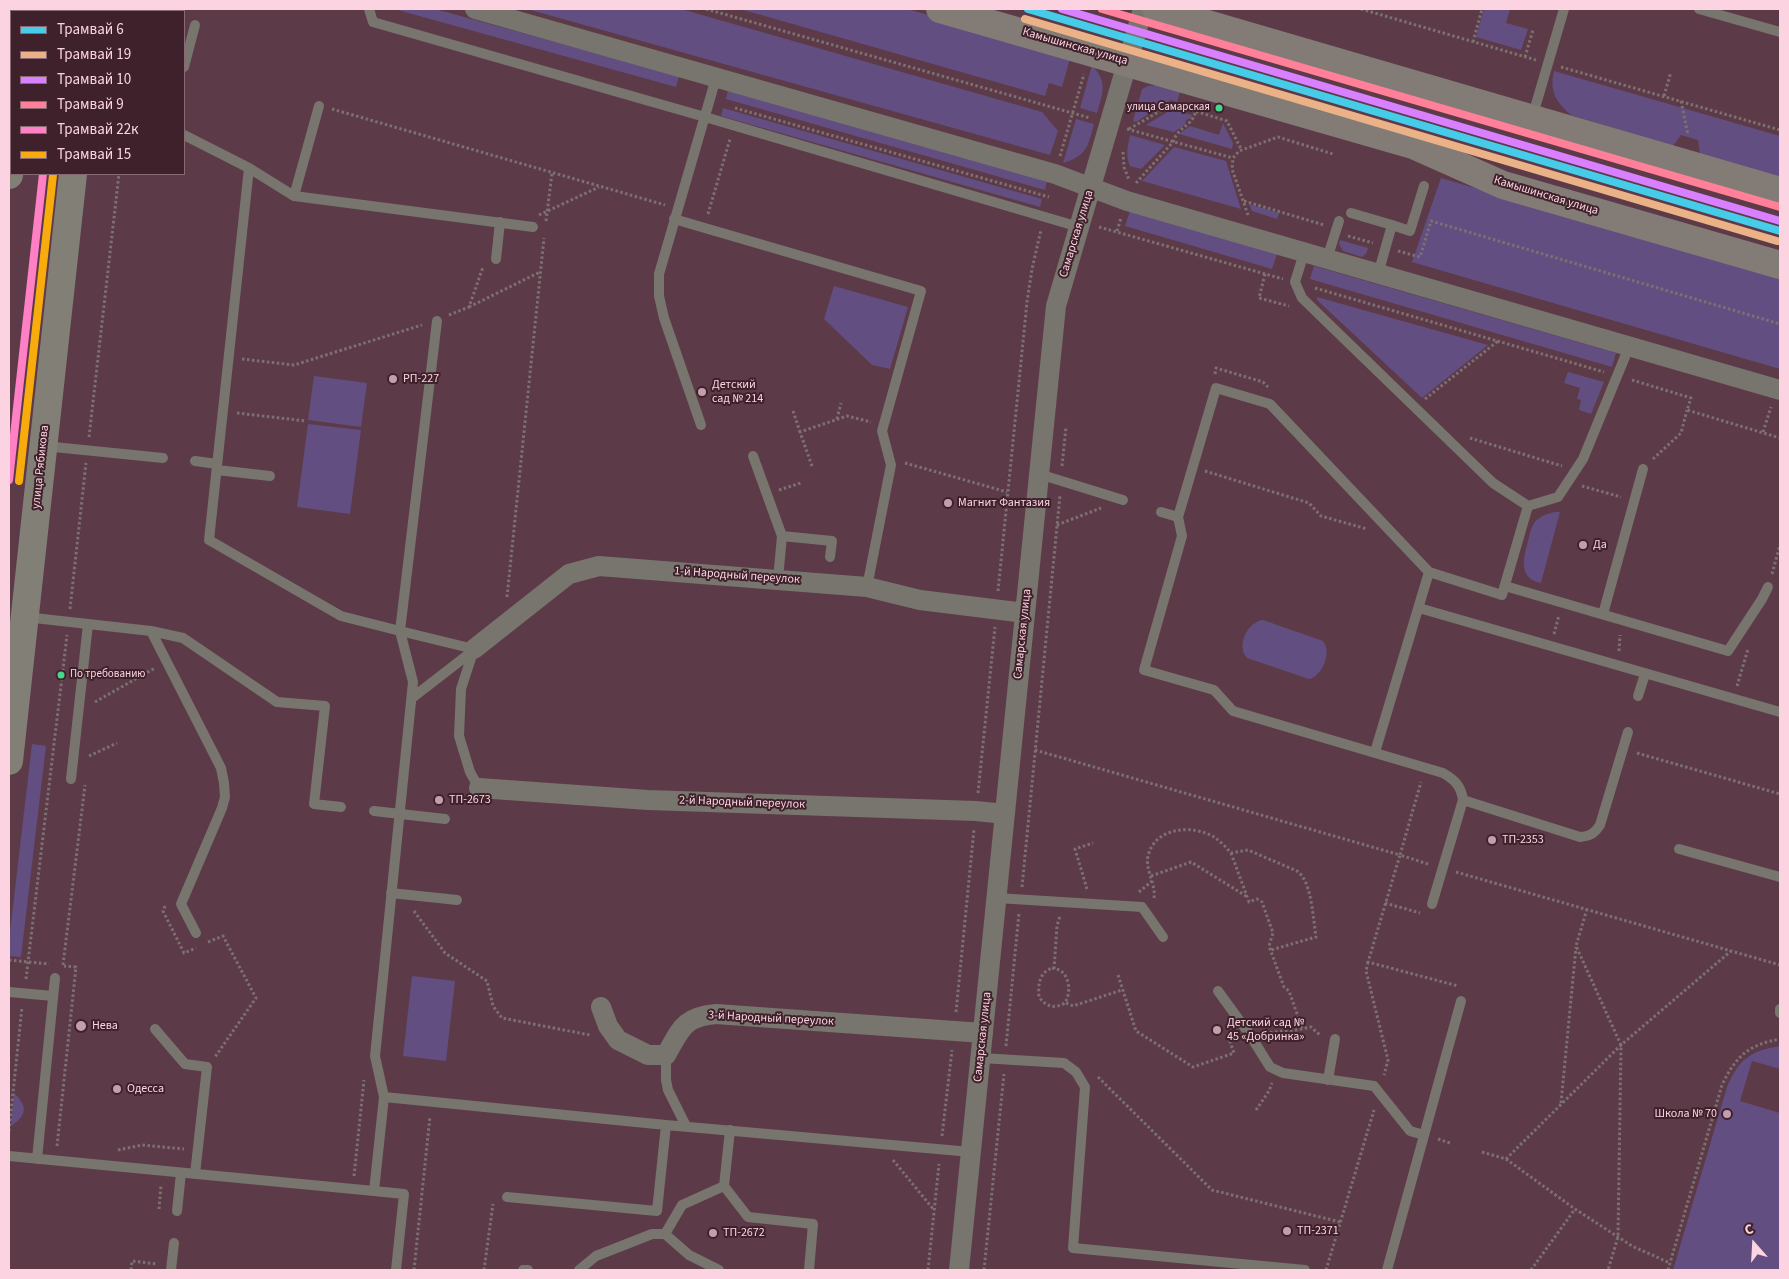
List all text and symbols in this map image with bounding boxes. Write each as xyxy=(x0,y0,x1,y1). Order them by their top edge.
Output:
legend xyxy=(10,10,185,175)
text: Трамвай 6 xyxy=(57,19,124,40)
street label: Камышинская улица xyxy=(1021,25,1129,69)
text: Трамвай 19 xyxy=(57,44,131,65)
text: Трамвай 10 xyxy=(57,69,131,90)
text: Трамвай 9 xyxy=(57,94,124,115)
place label: улица Самарская xyxy=(1127,101,1210,115)
marker: улица Самарская xyxy=(1214,103,1224,113)
text: Трамвай 22к xyxy=(57,119,139,140)
text: Трамвай 15 xyxy=(57,144,131,165)
street label: Камышинская улица xyxy=(1492,173,1600,219)
street label: Самарская улица xyxy=(1057,189,1097,279)
place label: РП-227 xyxy=(403,372,439,386)
marker: РП-227 xyxy=(387,373,399,385)
place label: Детский сад № 214 xyxy=(712,378,763,406)
marker: Детский сад № 214 xyxy=(696,386,708,398)
street label: улица Рябикова xyxy=(29,424,53,510)
place label: Магнит Фантазия xyxy=(958,496,1050,510)
marker: Магнит Фантазия xyxy=(942,497,954,509)
place label: Да xyxy=(1593,538,1607,552)
marker: Да xyxy=(1577,539,1589,551)
street label: 1-й Народный переулок xyxy=(674,564,800,588)
street label: Самарская улица xyxy=(1011,588,1035,680)
place label: По требованию xyxy=(70,668,145,682)
marker: По требованию xyxy=(56,670,66,680)
place label: ТП-2673 xyxy=(449,793,491,807)
marker: ТП-2673 xyxy=(433,794,445,806)
street label: 2-й Народный переулок xyxy=(679,794,805,812)
place label: ТП-2353 xyxy=(1502,833,1544,847)
marker: ТП-2353 xyxy=(1486,834,1498,846)
street label: Самарская улица xyxy=(971,991,995,1083)
street label: 3-й Народный переулок xyxy=(708,1009,834,1029)
place label: Детский сад № 45 «Добринка» xyxy=(1227,1016,1304,1044)
marker: Нева xyxy=(74,1019,88,1033)
place label: Нева xyxy=(92,1019,118,1033)
marker: Детский сад № 45 «Добринка» xyxy=(1211,1024,1223,1036)
place label: Одесса xyxy=(127,1082,164,1096)
marker: Одесса xyxy=(111,1083,123,1095)
place label: Школа № 70 xyxy=(1654,1107,1717,1121)
marker: Школа № 70 xyxy=(1721,1108,1733,1120)
north arrow xyxy=(1729,1219,1779,1269)
text: С xyxy=(1742,1219,1756,1241)
place label: ТП-2371 xyxy=(1297,1224,1339,1238)
marker: ТП-2371 xyxy=(1281,1225,1293,1237)
place label: ТП-2672 xyxy=(723,1226,765,1240)
marker: ТП-2672 xyxy=(707,1227,719,1239)

